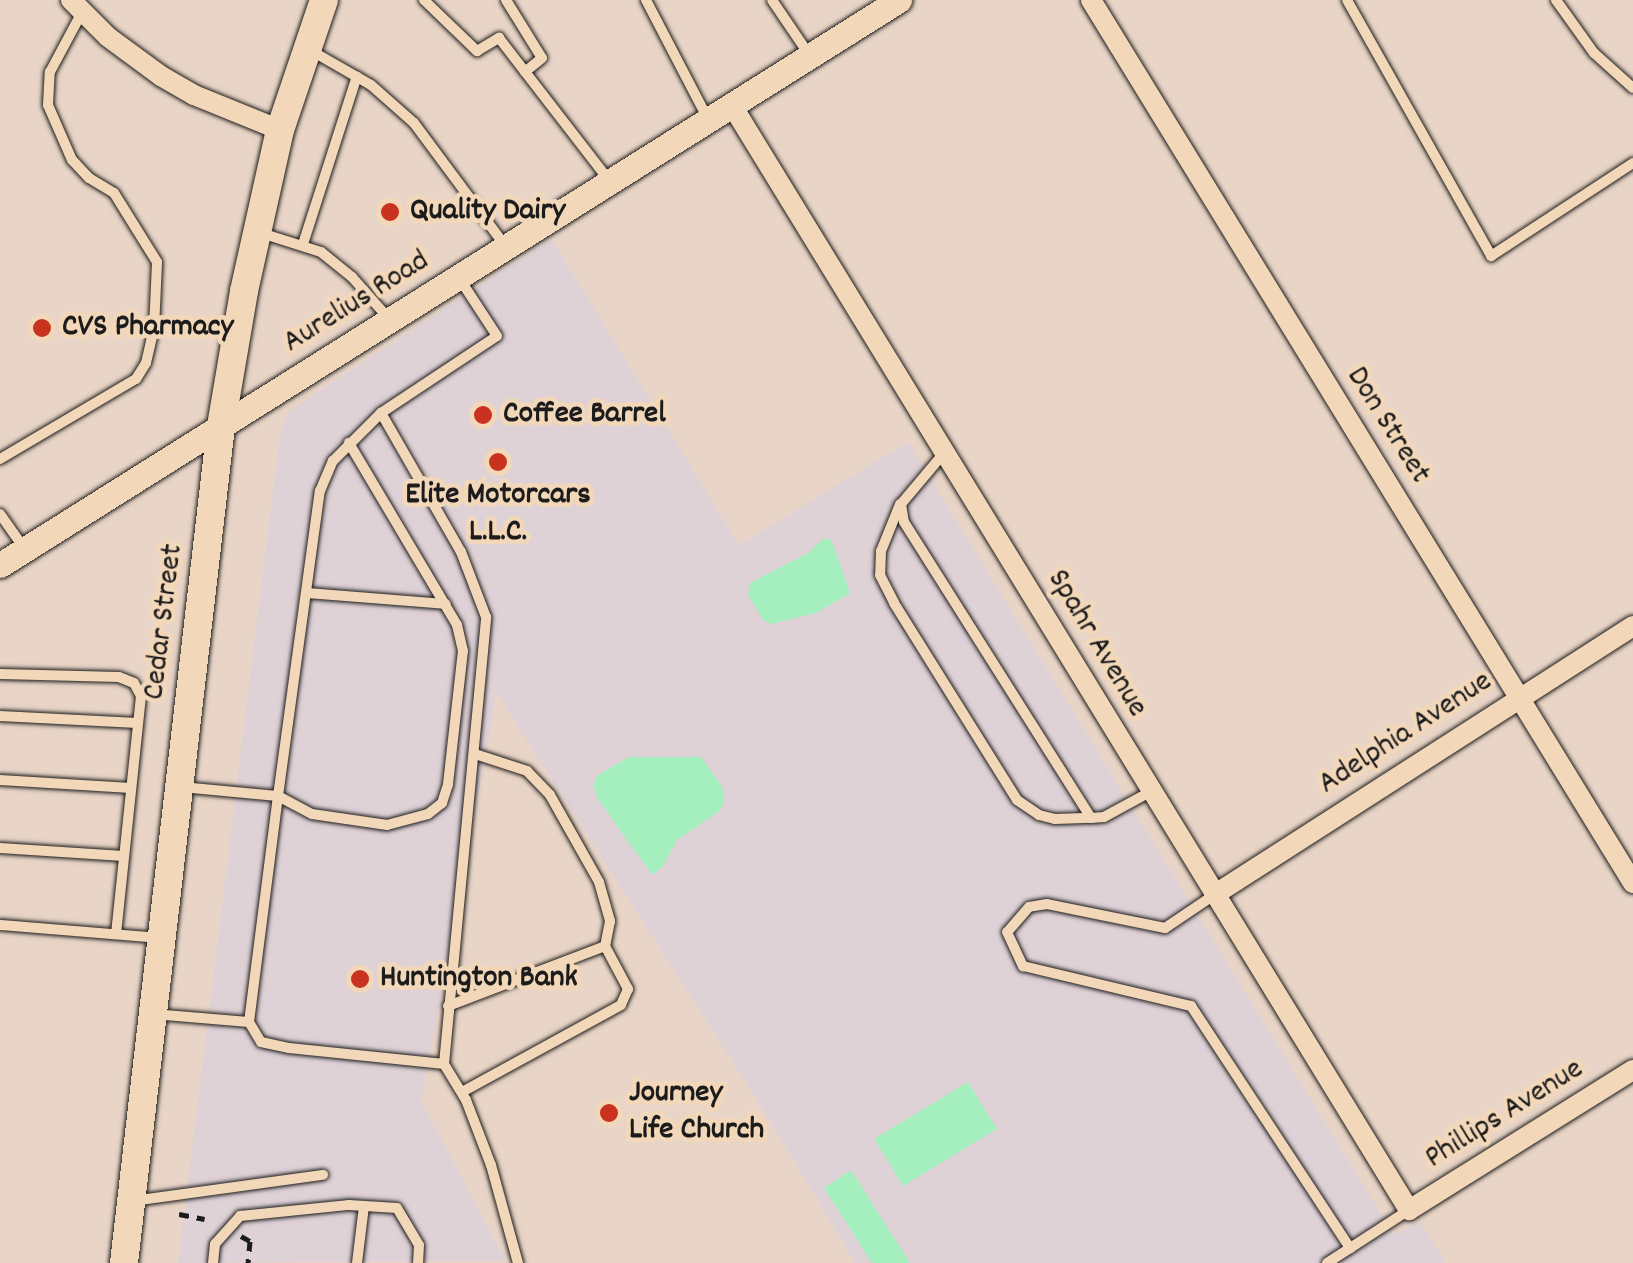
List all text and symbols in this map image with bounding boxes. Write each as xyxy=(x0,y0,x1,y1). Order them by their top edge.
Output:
place label: Quality Dairy xyxy=(410,193,565,231)
marker: Quality Dairy xyxy=(379,201,401,223)
street label: Aurelius Road xyxy=(277,243,437,363)
place label: CVS Pharmacy xyxy=(62,309,234,347)
marker: CVS Pharmacy xyxy=(31,317,53,339)
street label: Don Street xyxy=(1336,360,1438,492)
place label: Coffee Barrel xyxy=(503,396,666,434)
marker: Coffee Barrel xyxy=(472,404,494,426)
marker: Elite Motorcars L.L.C. xyxy=(487,451,509,473)
place label: Elite Motorcars L.L.C. xyxy=(405,478,591,553)
street label: Cedar Street xyxy=(136,542,194,702)
street label: Spahr Avenue xyxy=(1037,563,1155,725)
street label: Adelphia Avenue xyxy=(1312,664,1500,804)
place label: Huntington Bank xyxy=(380,960,578,998)
marker: Huntington Bank xyxy=(349,968,371,990)
street label: Phillips Avenue xyxy=(1419,1051,1591,1179)
place label: Journey Life Church xyxy=(629,1076,764,1151)
marker: Journey Life Church xyxy=(598,1102,620,1124)

